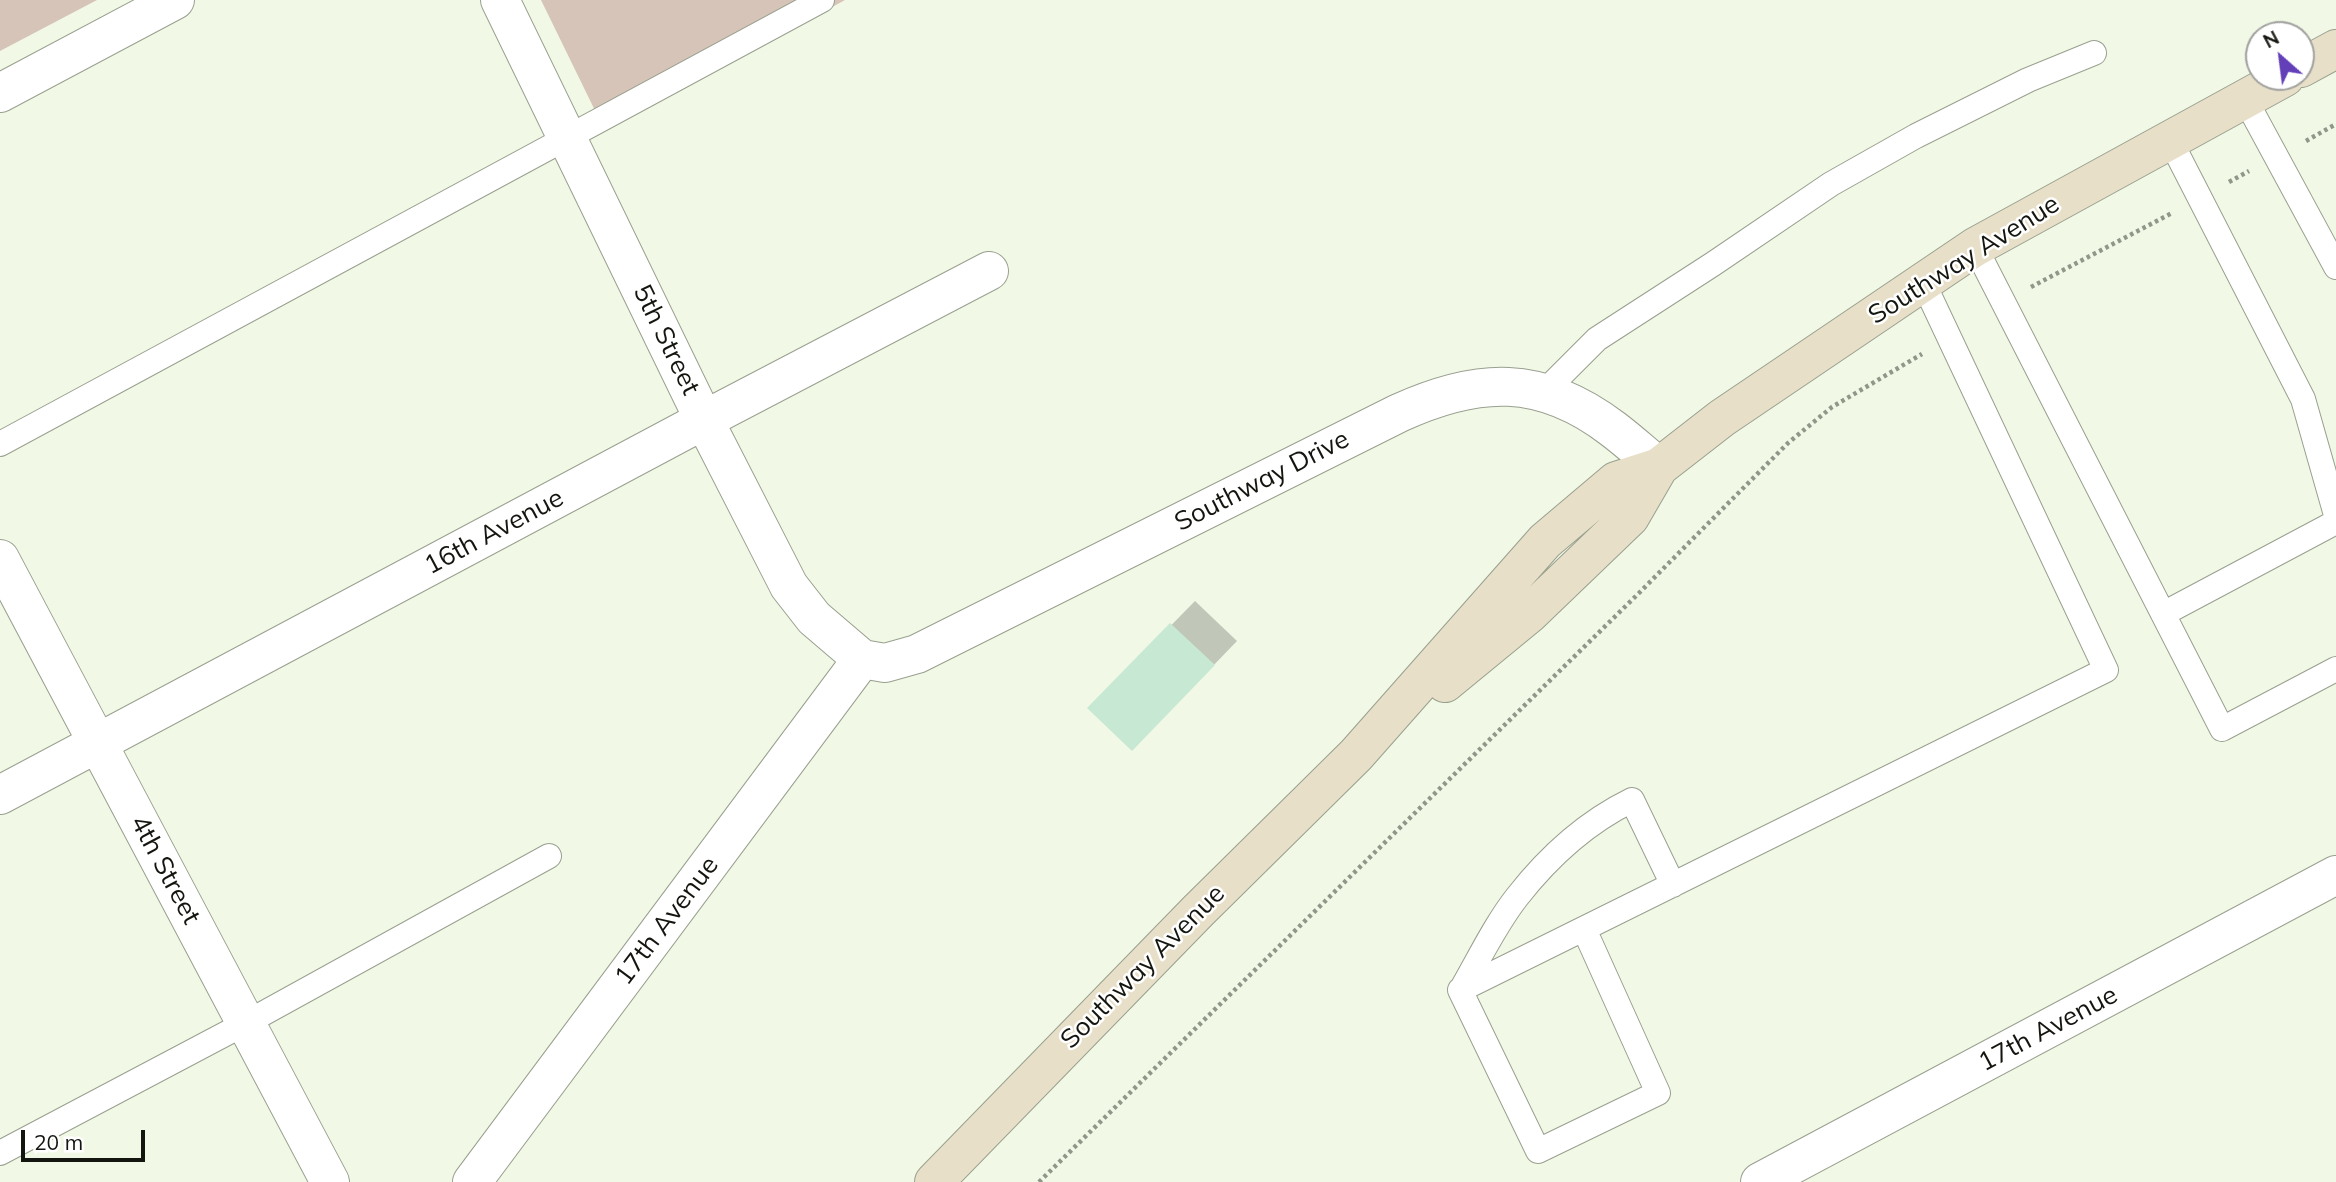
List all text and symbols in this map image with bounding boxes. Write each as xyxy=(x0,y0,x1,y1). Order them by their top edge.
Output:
north arrow xyxy=(2245,21,2315,91)
text: N xyxy=(2259,25,2283,53)
street label: Southway Avenue xyxy=(1863,189,2065,331)
street label: 5th Street xyxy=(626,280,706,400)
street label: Southway Drive xyxy=(1170,424,1354,538)
street label: 16th Avenue xyxy=(419,482,569,582)
street label: 4th Street xyxy=(123,810,207,930)
street label: 17th Avenue xyxy=(609,851,725,991)
street label: Southway Avenue xyxy=(1054,878,1232,1056)
street label: 17th Avenue xyxy=(1973,979,2123,1079)
scale bar xyxy=(24,1116,149,1160)
text: 20 m xyxy=(34,1129,83,1155)

